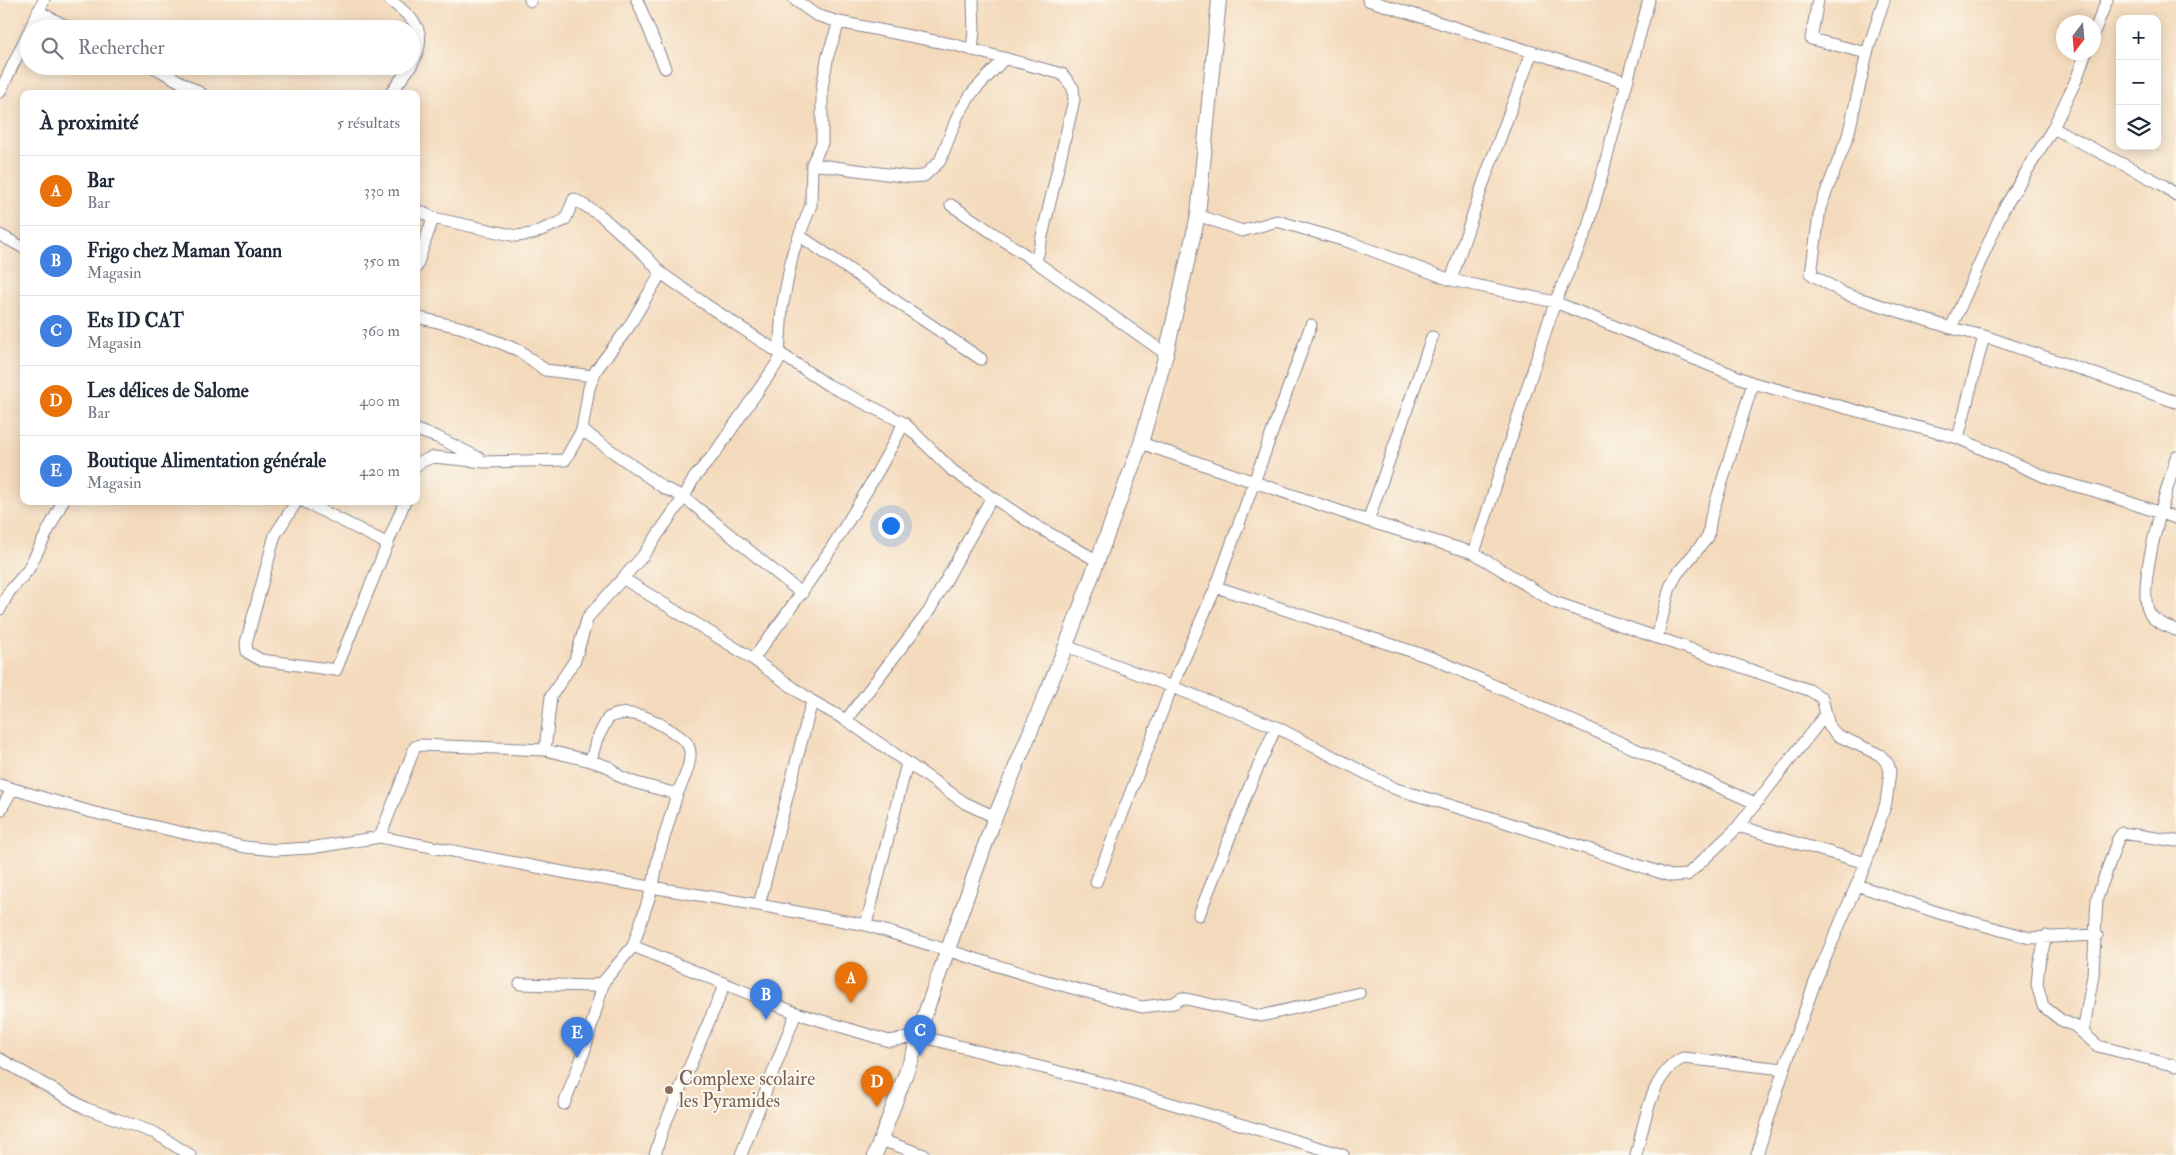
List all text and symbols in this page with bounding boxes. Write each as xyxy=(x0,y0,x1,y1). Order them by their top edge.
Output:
north arrow xyxy=(2056,15,2101,60)
map controls xyxy=(2116,15,2161,150)
button: + xyxy=(2116,15,2161,60)
search box xyxy=(20,20,420,75)
icon: search xyxy=(38,34,66,62)
text: Rechercher xyxy=(78,36,165,60)
button: − xyxy=(2116,60,2161,105)
button: layers xyxy=(2116,105,2161,150)
text: À proximité xyxy=(40,109,138,136)
text: 5 résultats xyxy=(337,113,400,133)
text: Bar xyxy=(87,169,114,193)
text: A xyxy=(51,181,61,201)
text: 330 m xyxy=(364,181,400,201)
text: Bar xyxy=(87,193,110,213)
text: Frigo chez Maman Yoann xyxy=(87,239,282,263)
text: B xyxy=(51,251,61,271)
text: 350 m xyxy=(363,251,400,271)
text: Magasin xyxy=(87,263,141,283)
text: Ets ID CAT xyxy=(87,309,184,333)
text: C xyxy=(50,321,62,341)
text: 360 m xyxy=(362,321,400,341)
text: Magasin xyxy=(87,333,141,353)
text: Les délices de Salome xyxy=(87,379,249,403)
text: D xyxy=(49,391,63,411)
text: 400 m xyxy=(359,391,400,411)
text: Bar xyxy=(87,403,110,423)
text: Boutique Alimentation générale xyxy=(87,449,326,473)
text: E xyxy=(50,461,62,481)
text: 420 m xyxy=(359,461,400,481)
text: Magasin xyxy=(87,473,141,493)
your location xyxy=(878,513,904,539)
pin: A xyxy=(835,962,867,1003)
pin: B xyxy=(750,979,782,1020)
pin: C xyxy=(904,1015,936,1056)
pin: E xyxy=(561,1017,593,1058)
pin: D xyxy=(861,1066,893,1107)
place label: Complexe scolaire les Pyramides xyxy=(679,1067,815,1113)
marker: Complexe scolaire les Pyramides xyxy=(663,1084,675,1096)

